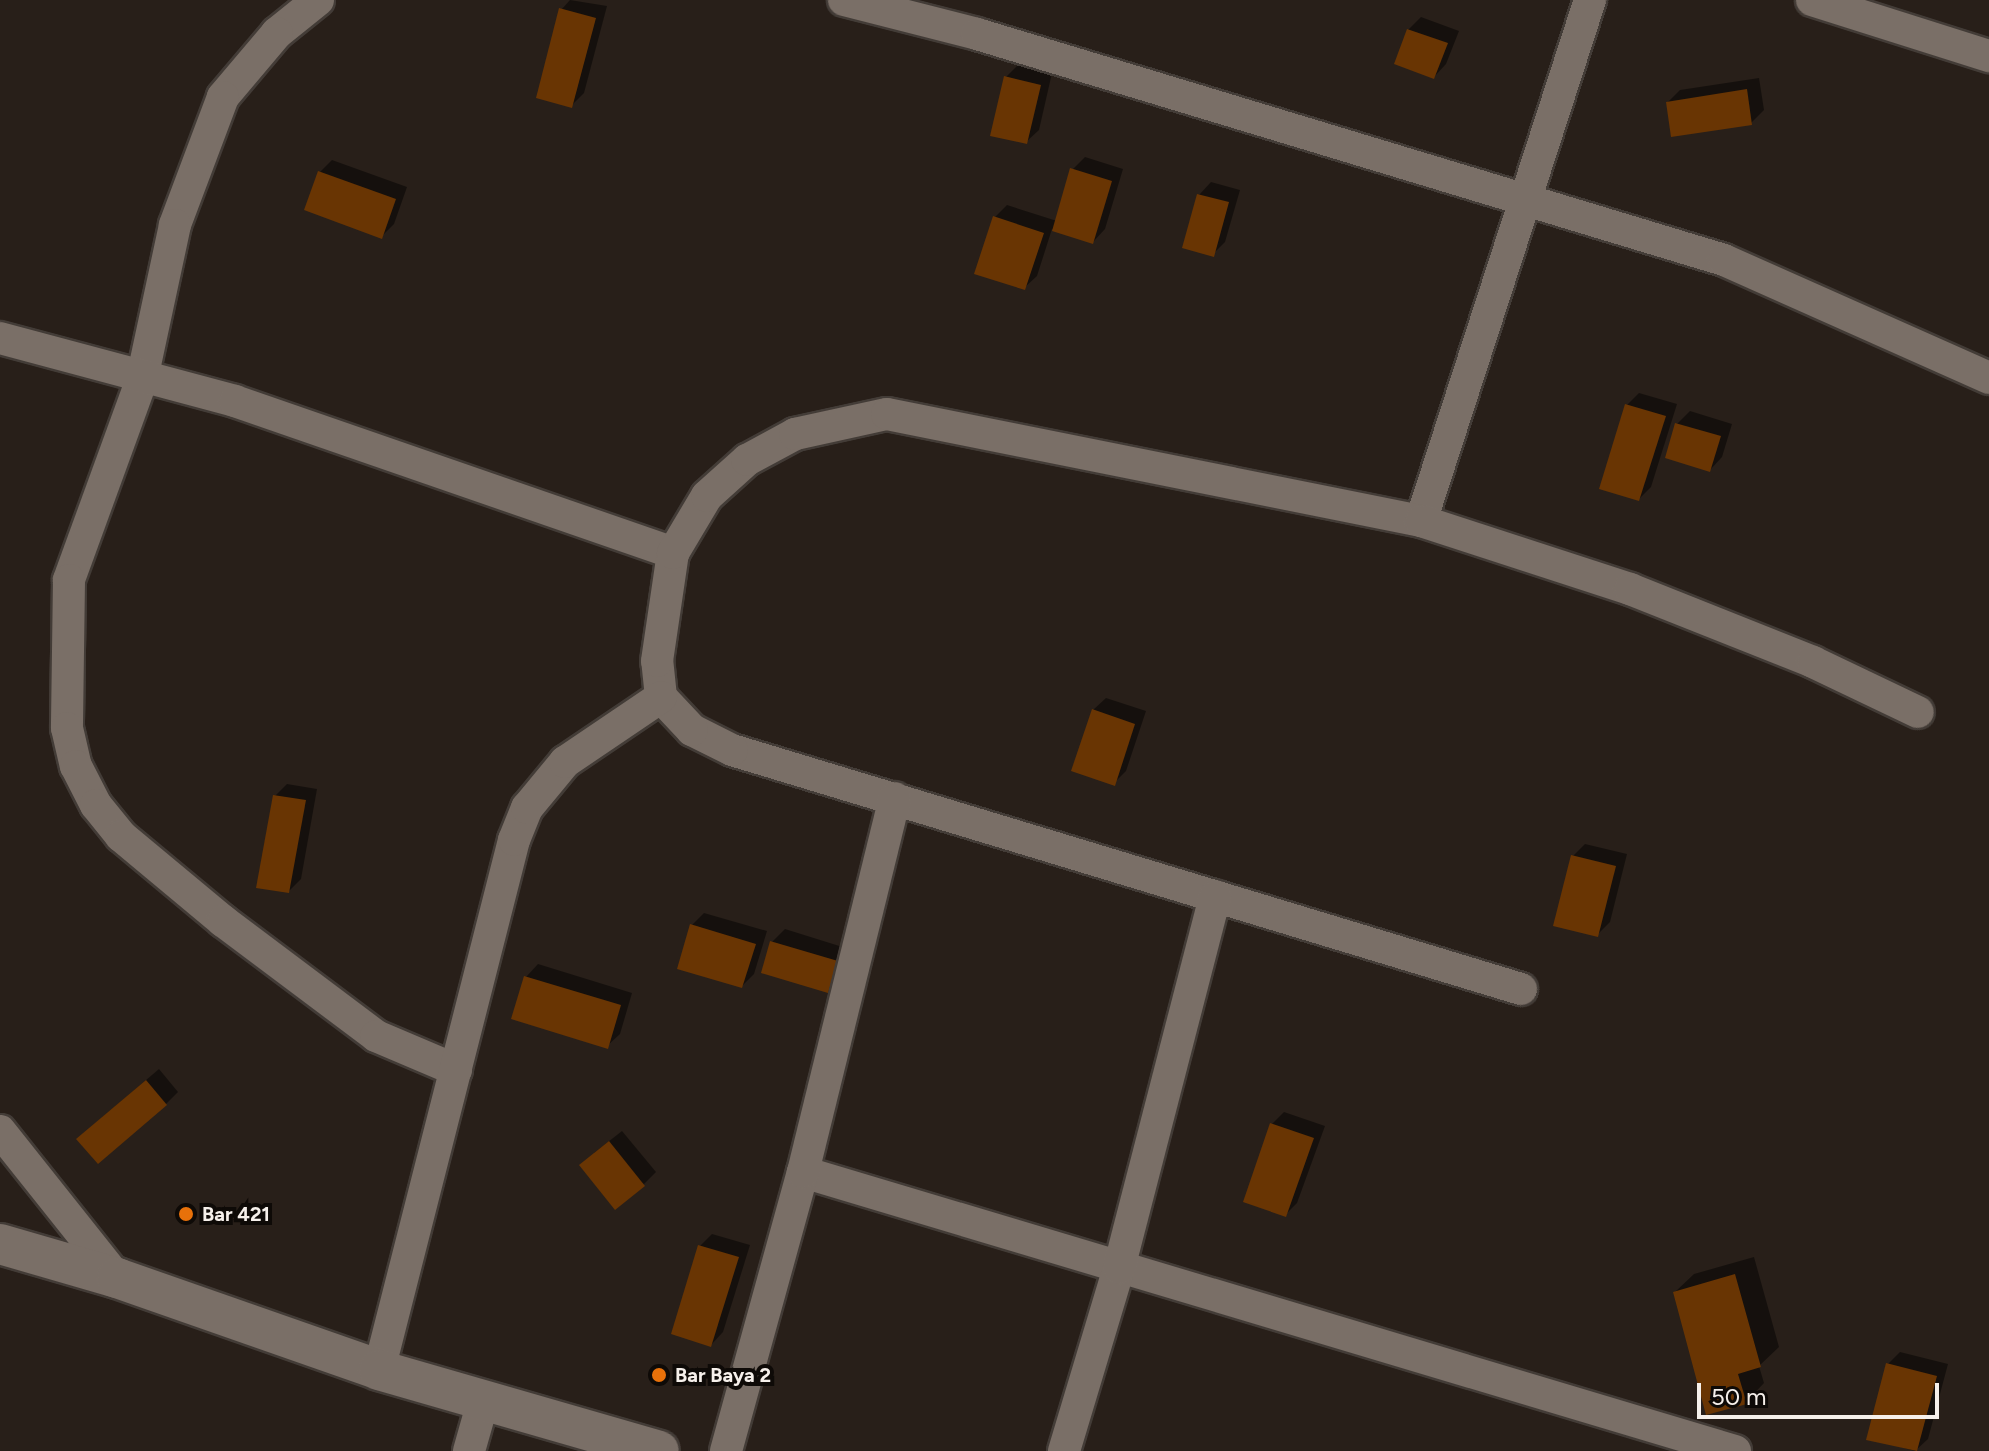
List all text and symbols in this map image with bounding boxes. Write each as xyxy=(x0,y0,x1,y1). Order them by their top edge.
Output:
place label: Bar 421 xyxy=(202,1202,270,1226)
marker: Bar 421 xyxy=(177,1205,195,1223)
place label: Bar Baya 2 xyxy=(675,1363,771,1387)
marker: Bar Baya 2 xyxy=(650,1366,668,1384)
scale bar xyxy=(1701,1367,1943,1417)
text: 50 m xyxy=(1711,1382,1767,1411)

